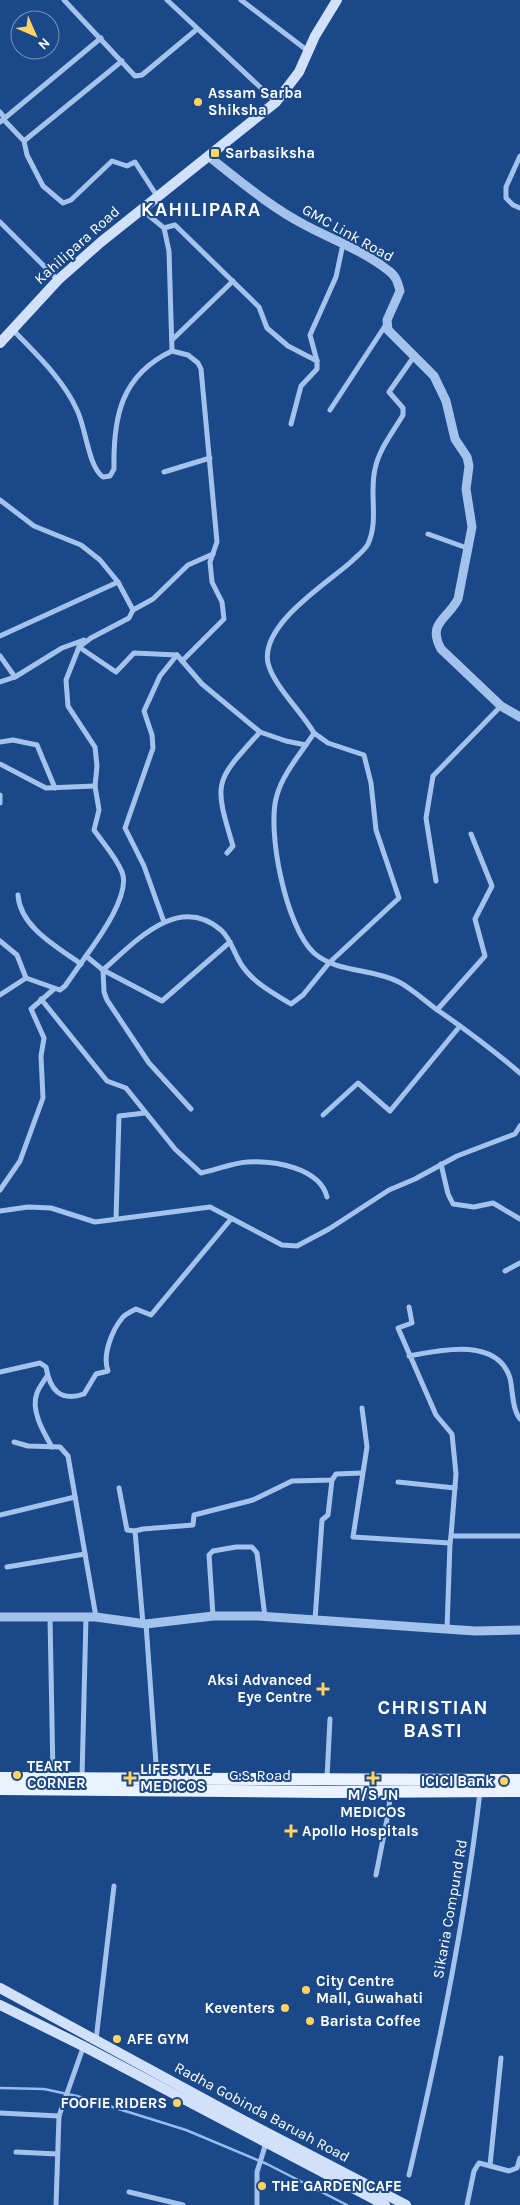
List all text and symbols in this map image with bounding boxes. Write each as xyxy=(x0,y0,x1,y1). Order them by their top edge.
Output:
north arrow xyxy=(10,10,60,60)
text: N xyxy=(34,34,53,53)
place label: Assam Sarba Shiksha xyxy=(208,84,302,119)
marker: Assam Sarba Shiksha xyxy=(192,96,204,108)
place label: Sarbasiksha xyxy=(225,144,315,162)
marker: Sarbasiksha xyxy=(209,147,221,159)
district label: KAHILIPARA xyxy=(141,198,261,221)
street label: GMC Link Road xyxy=(299,200,397,266)
street label: Kahilipara Road xyxy=(31,202,123,288)
place label: Aksi Advanced Eye Centre xyxy=(208,1671,312,1706)
marker: Aksi Advanced Eye Centre xyxy=(316,1682,330,1696)
district label: CHRISTIAN BASTI xyxy=(377,1696,489,1742)
place label: TEART CORNER xyxy=(27,1757,86,1792)
place label: LIFESTYLE MEDICOS xyxy=(140,1760,212,1795)
street label: G.S. Road xyxy=(229,1766,291,1784)
marker: TEART CORNER xyxy=(11,1769,23,1781)
marker: LIFESTYLE MEDICOS xyxy=(124,1772,136,1784)
marker: M/S JN MEDICOS xyxy=(367,1772,379,1784)
place label: ICICI Bank xyxy=(421,1772,494,1790)
marker: ICICI Bank xyxy=(498,1775,510,1787)
place label: M/S JN MEDICOS xyxy=(340,1786,406,1821)
place label: Apollo Hospitals xyxy=(302,1822,419,1840)
marker: Apollo Hospitals xyxy=(284,1824,298,1838)
street label: Sikaria Compund Rd xyxy=(429,1838,471,1980)
place label: City Centre Mall, Guwahati xyxy=(316,1972,423,2007)
marker: City Centre Mall, Guwahati xyxy=(300,1984,312,1996)
place label: Keventers xyxy=(204,1999,275,2017)
marker: Keventers xyxy=(279,2002,291,2014)
place label: Barista Coffee xyxy=(320,2012,421,2030)
marker: Barista Coffee xyxy=(304,2015,316,2027)
place label: AFE GYM xyxy=(127,2030,189,2048)
marker: AFE GYM xyxy=(111,2033,123,2045)
street label: Radha Gobinda Baruah Road xyxy=(171,2058,353,2166)
place label: FOOFIE RIDERS xyxy=(60,2094,167,2112)
marker: FOOFIE RIDERS xyxy=(171,2097,183,2109)
place label: THE GARDEN CAFE xyxy=(272,2177,402,2195)
marker: THE GARDEN CAFE xyxy=(256,2180,268,2192)

